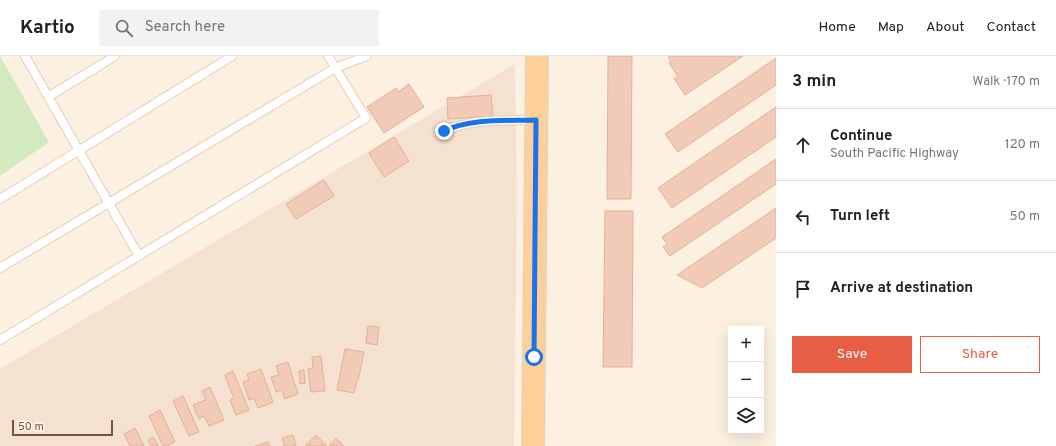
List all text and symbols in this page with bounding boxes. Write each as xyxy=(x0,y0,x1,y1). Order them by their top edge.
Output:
search box xyxy=(99,10,379,46)
text: Kartio xyxy=(20,16,75,40)
icon: search xyxy=(113,17,135,39)
text: Search here xyxy=(145,18,225,37)
text: Home xyxy=(819,19,856,36)
text: Map xyxy=(878,19,904,36)
text: About xyxy=(926,19,965,36)
text: Contact xyxy=(987,19,1036,36)
text: 3 min xyxy=(792,71,836,93)
text: Walk · 170 m xyxy=(973,74,1040,90)
route end xyxy=(435,122,453,140)
text: Continue xyxy=(830,127,892,146)
icon: ahead xyxy=(792,134,814,156)
text: 120 m xyxy=(1005,137,1040,153)
text: South Pacific Highway xyxy=(830,146,959,162)
icon: left xyxy=(792,206,814,228)
text: Turn left xyxy=(830,207,890,226)
text: 50 m xyxy=(1010,209,1040,225)
icon: arrive xyxy=(792,278,814,300)
text: Arrive at destination xyxy=(830,279,973,298)
map controls xyxy=(728,326,764,434)
button: + xyxy=(728,326,764,362)
button: Save xyxy=(792,336,912,373)
button: Share xyxy=(920,336,1040,373)
route start xyxy=(525,348,543,366)
button: − xyxy=(728,362,764,398)
button: layers xyxy=(728,398,764,434)
scale bar xyxy=(12,418,113,437)
text: 50 m xyxy=(18,420,44,434)

